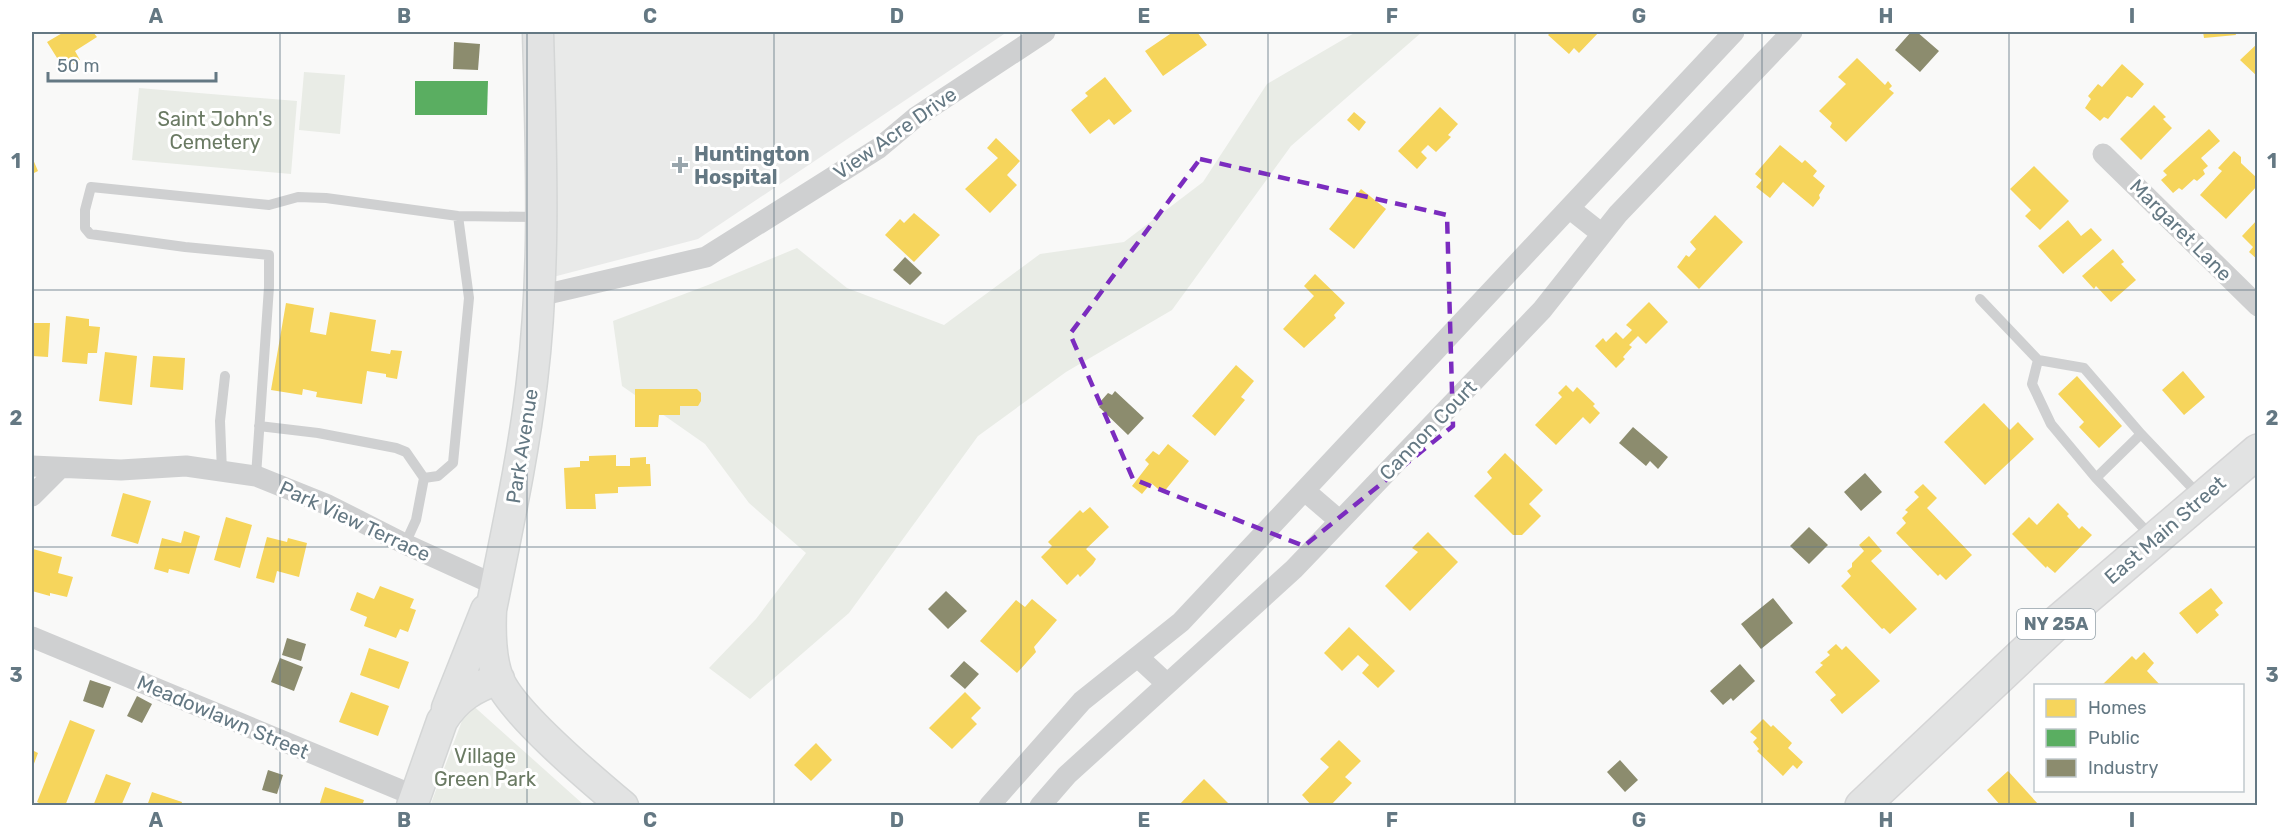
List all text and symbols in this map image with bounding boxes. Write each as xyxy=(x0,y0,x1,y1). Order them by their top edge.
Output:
text: A xyxy=(149,4,164,28)
text: B xyxy=(397,4,411,28)
text: C xyxy=(643,4,657,28)
text: D xyxy=(890,4,904,28)
text: E xyxy=(1138,4,1150,28)
text: F xyxy=(1386,4,1398,28)
text: G xyxy=(1632,4,1646,28)
text: H xyxy=(1879,4,1893,28)
text: I xyxy=(2129,4,2135,28)
scale bar xyxy=(48,45,216,83)
text: 50 m xyxy=(57,55,100,77)
street label: View Acre Drive xyxy=(829,82,961,184)
park label: Saint John's Cemetery xyxy=(157,107,273,154)
place label: Huntington Hospital xyxy=(694,142,810,189)
text: 1 xyxy=(11,149,21,173)
text: 1 xyxy=(2267,149,2277,173)
marker: Huntington Hospital xyxy=(671,156,689,174)
street label: Margaret Lane xyxy=(2125,174,2237,286)
street label: Cannon Court xyxy=(1374,375,1482,485)
street label: Park Avenue xyxy=(501,387,543,505)
text: 2 xyxy=(10,406,23,430)
text: 2 xyxy=(2266,406,2279,430)
street label: East Main Street xyxy=(2100,471,2231,589)
street label: Park View Terrace xyxy=(276,476,434,566)
road number: NY 25A xyxy=(2017,609,2095,639)
text: 3 xyxy=(9,663,23,687)
text: 3 xyxy=(2265,663,2279,687)
street label: Meadowlawn Street xyxy=(134,670,313,764)
legend xyxy=(2034,684,2244,792)
text: Homes xyxy=(2088,697,2146,719)
text: Public xyxy=(2088,727,2140,749)
park label: Village Green Park xyxy=(434,744,537,791)
text: Industry xyxy=(2088,757,2158,779)
text: A xyxy=(149,808,164,832)
text: B xyxy=(397,808,411,832)
text: C xyxy=(643,808,657,832)
text: D xyxy=(890,808,904,832)
text: E xyxy=(1138,808,1150,832)
text: F xyxy=(1386,808,1398,832)
text: G xyxy=(1632,808,1646,832)
text: H xyxy=(1879,808,1893,832)
text: I xyxy=(2129,808,2135,832)

